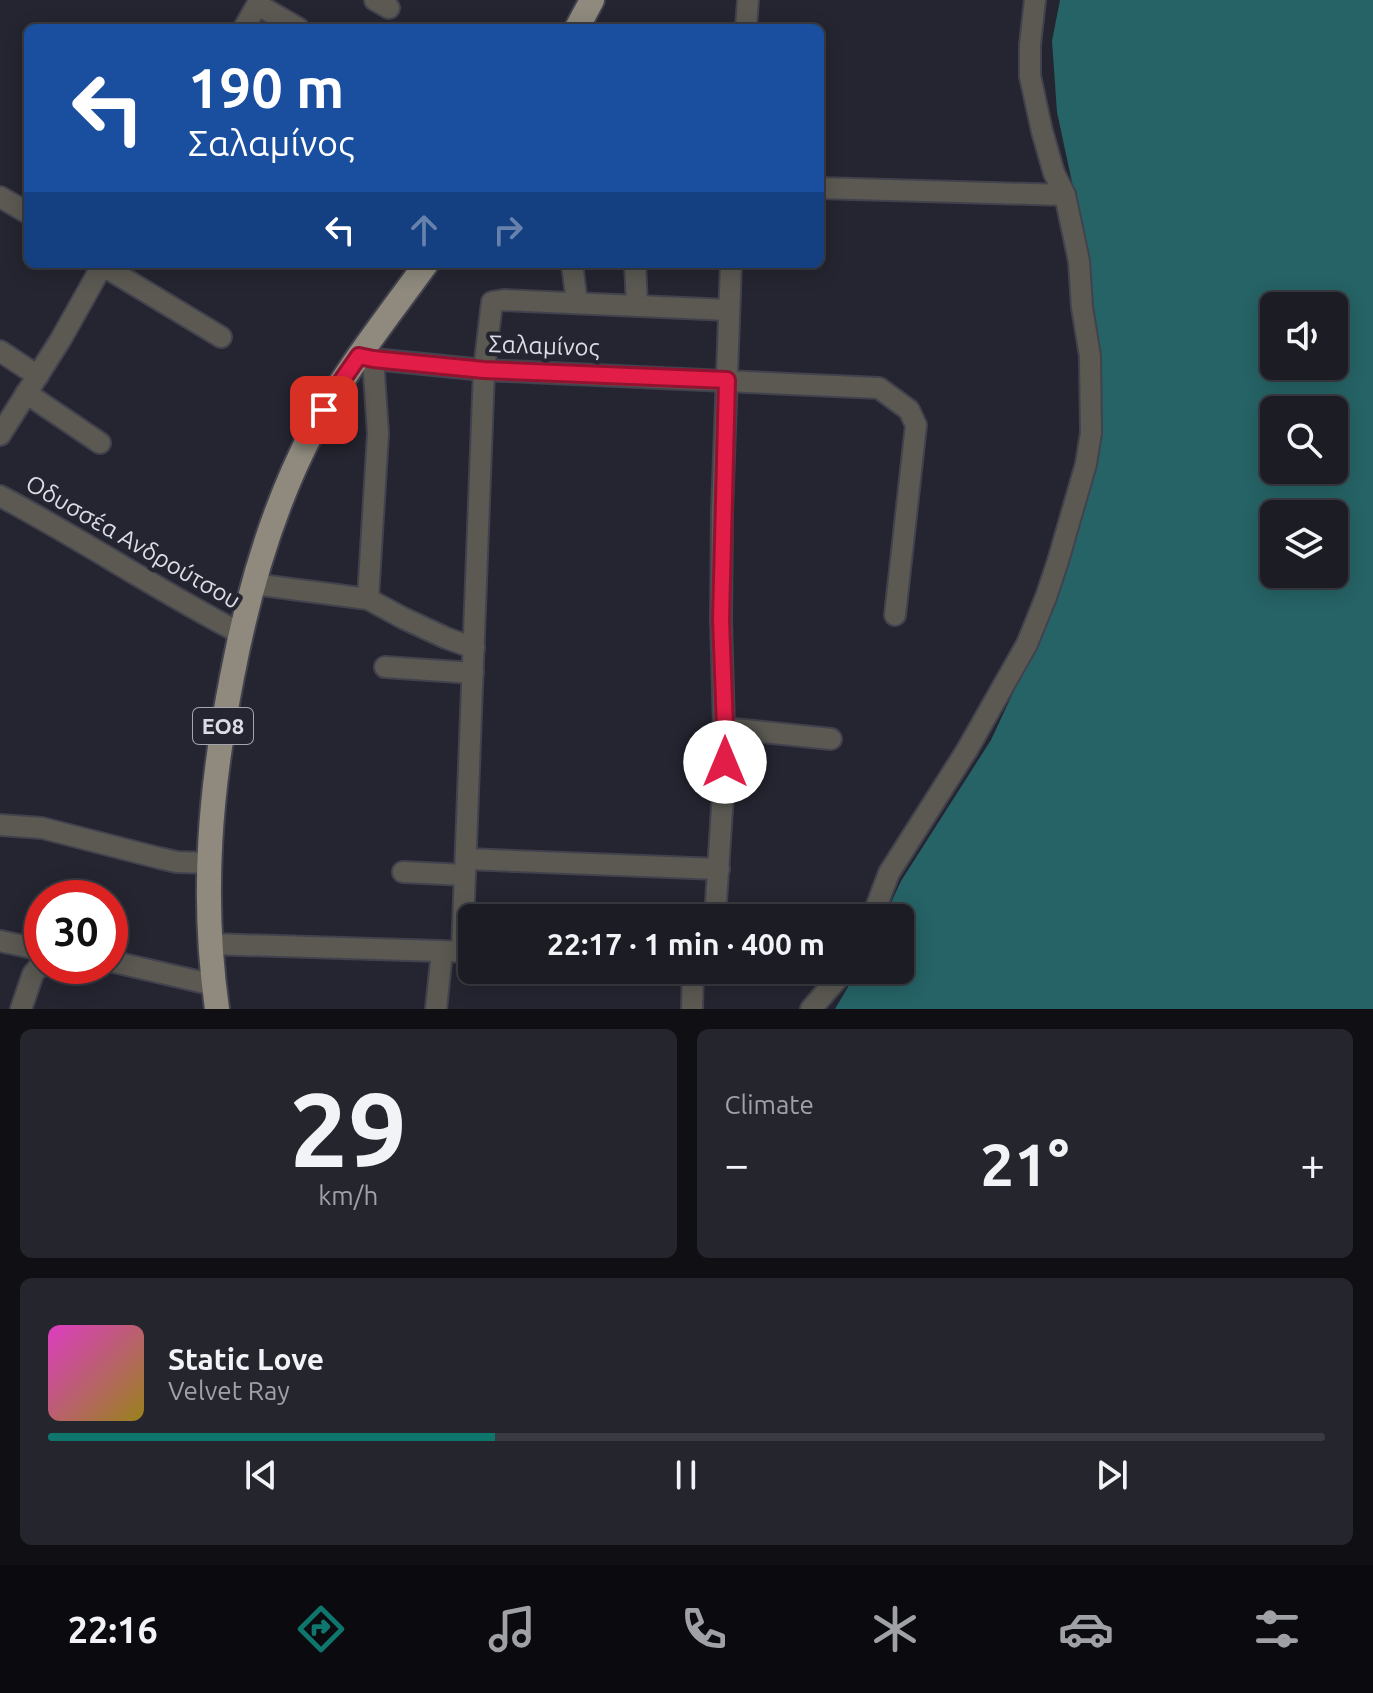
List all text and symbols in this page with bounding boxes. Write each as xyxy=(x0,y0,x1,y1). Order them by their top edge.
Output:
icon: left xyxy=(56,56,160,160)
text: 190 m xyxy=(188,56,344,119)
text: Σαλαμίνος xyxy=(188,122,354,163)
icon: left xyxy=(318,208,362,252)
icon: ahead xyxy=(402,208,446,252)
icon: right xyxy=(486,208,530,252)
map controls xyxy=(1260,292,1348,588)
button: sound xyxy=(1260,292,1348,380)
street label: Σαλαμίνος xyxy=(488,330,600,361)
pin xyxy=(290,376,358,444)
icon: arrive xyxy=(302,388,346,432)
button: search xyxy=(1260,396,1348,484)
street label: Οδυσσέα Ανδρούτσου xyxy=(21,469,245,614)
button: layers xyxy=(1260,500,1348,588)
road number: ΕΟ8 xyxy=(193,708,253,744)
position arrow xyxy=(683,720,767,804)
speed limit sign: 30 xyxy=(24,880,128,984)
text: 22:17 · 1 min · 400 m xyxy=(547,927,825,961)
text: 29 xyxy=(290,1070,407,1187)
text: Climate xyxy=(725,1090,814,1119)
text: 21° xyxy=(980,1130,1069,1197)
text: − xyxy=(725,1139,749,1188)
text: + xyxy=(1300,1139,1325,1188)
text: km/h xyxy=(318,1181,378,1210)
text: Static Love xyxy=(168,1342,324,1376)
text: Velvet Ray xyxy=(168,1376,290,1405)
icon: previous xyxy=(239,1453,283,1497)
icon: pause xyxy=(664,1453,708,1497)
icon: next xyxy=(1090,1453,1134,1497)
icon: directions xyxy=(293,1601,349,1657)
icon: music xyxy=(484,1601,540,1657)
icon: phone xyxy=(676,1601,732,1657)
icon: climate xyxy=(867,1601,923,1657)
icon: car xyxy=(1058,1601,1114,1657)
icon: filters xyxy=(1249,1601,1305,1657)
text: 22:16 xyxy=(68,1609,158,1650)

